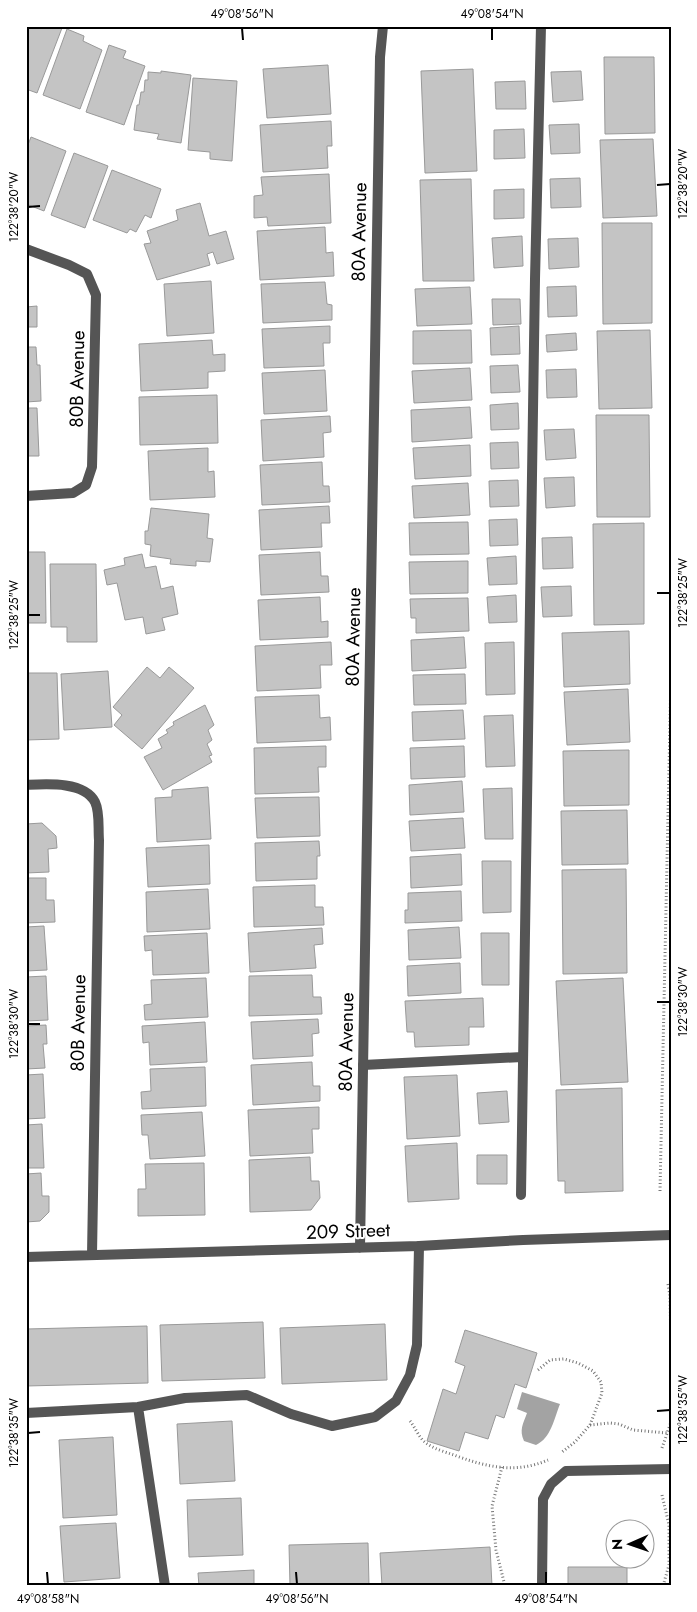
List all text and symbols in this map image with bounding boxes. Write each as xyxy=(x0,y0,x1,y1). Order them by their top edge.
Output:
text: 49°08'56"N xyxy=(211,5,273,23)
text: 49°08'54"N xyxy=(460,5,524,23)
text: 122°38'20"W xyxy=(674,149,692,219)
text: 122°38'20"W xyxy=(5,172,23,242)
street label: 80A Avenue xyxy=(345,182,373,282)
street label: 80B Avenue xyxy=(63,330,91,428)
text: 122°38'25"W xyxy=(674,558,692,628)
text: 122°38'25"W xyxy=(5,580,23,650)
street label: 80A Avenue xyxy=(339,587,367,687)
text: 122°38'30"W xyxy=(674,967,692,1037)
street label: 80B Avenue xyxy=(64,974,92,1072)
text: 122°38'30"W xyxy=(5,989,23,1059)
street label: 80A Avenue xyxy=(332,992,360,1092)
street label: 209 Street xyxy=(305,1216,391,1246)
text: 122°38'35"W xyxy=(674,1375,692,1445)
text: 122°38'35"W xyxy=(5,1398,23,1468)
north arrow xyxy=(604,1520,654,1570)
text: N xyxy=(607,1539,627,1550)
text: 49°08'58"N xyxy=(17,1590,79,1608)
text: 49°08'56"N xyxy=(266,1590,328,1608)
text: 49°08'54"N xyxy=(514,1590,578,1608)

